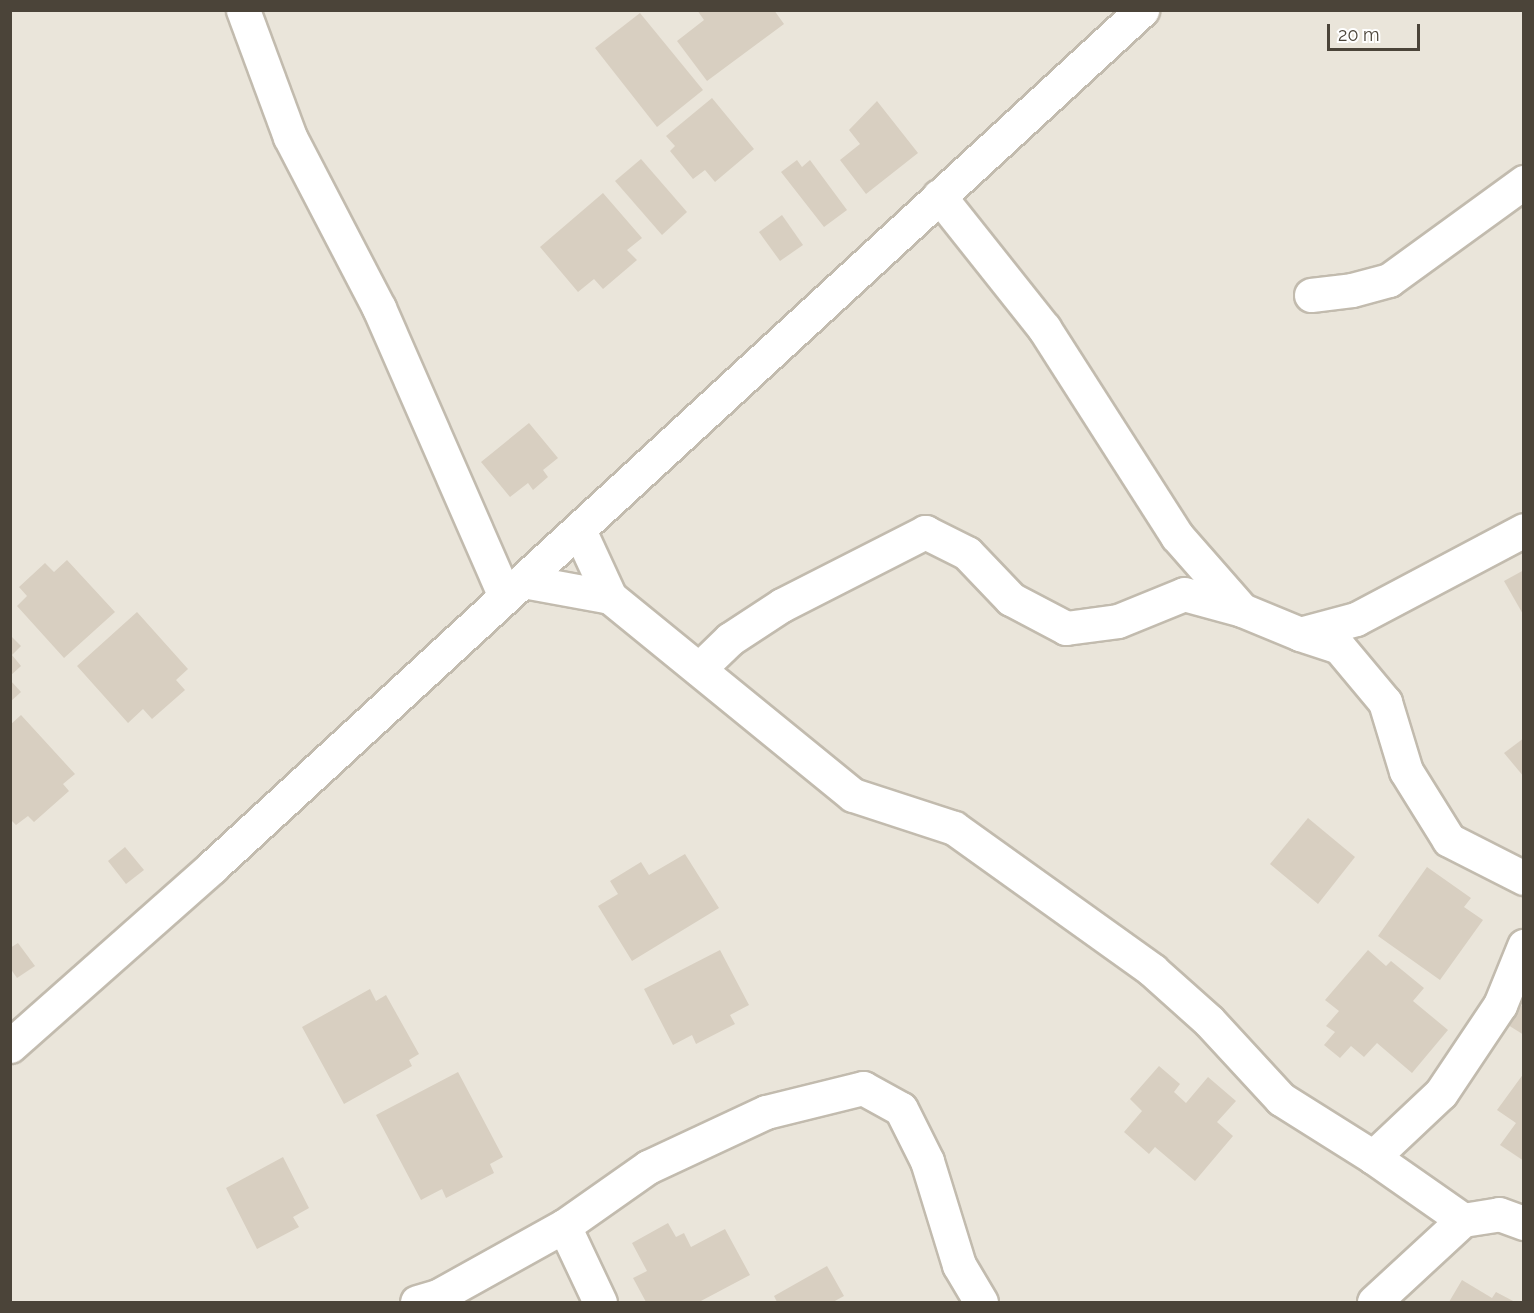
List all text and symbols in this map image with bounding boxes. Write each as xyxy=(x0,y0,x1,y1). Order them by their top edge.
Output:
scale bar xyxy=(1330,12,1423,50)
text: 20 m xyxy=(1338,24,1380,45)

